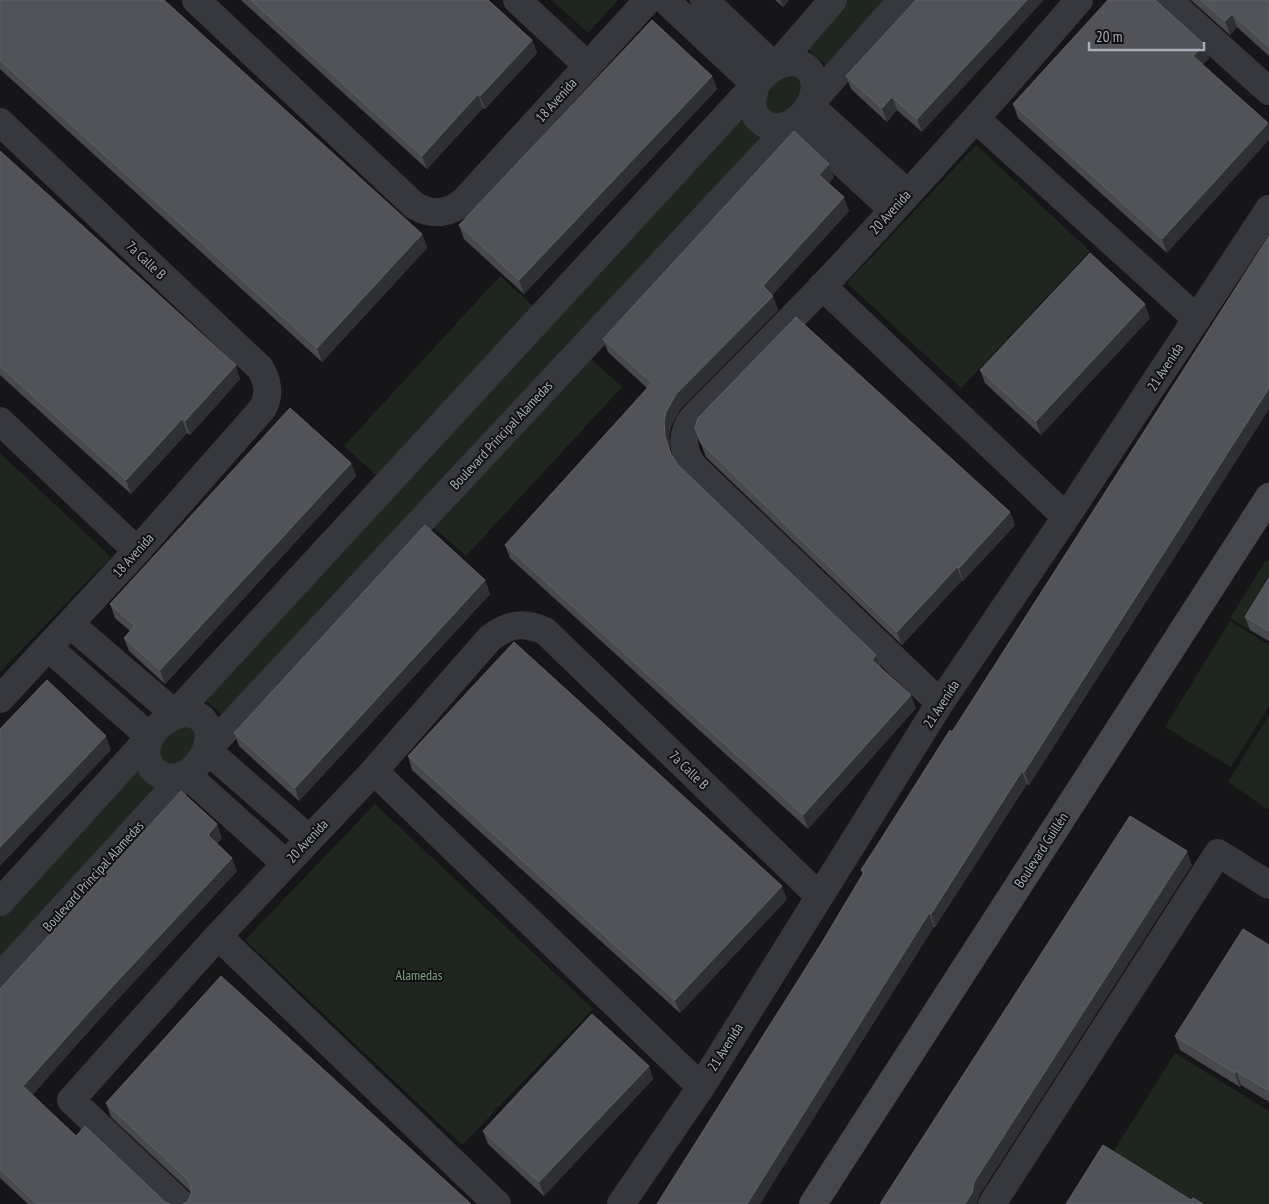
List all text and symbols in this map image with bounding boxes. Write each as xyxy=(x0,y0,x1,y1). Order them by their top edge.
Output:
scale bar xyxy=(1089,20,1204,52)
text: 20 m xyxy=(1096,27,1122,46)
street label: 18 Avenida xyxy=(531,74,581,126)
street label: 20 Avenida xyxy=(865,186,915,238)
street label: 7a Calle B xyxy=(122,237,170,283)
street label: 21 Avenida xyxy=(1143,340,1187,394)
street label: Boulevard Principal Alamedas xyxy=(446,376,556,493)
street label: 18 Avenida xyxy=(108,529,158,581)
street label: 21 Avenida xyxy=(919,677,963,731)
street label: 7a Calle B xyxy=(665,747,713,793)
street label: Boulevard Guillén xyxy=(1010,809,1072,891)
street label: 20 Avenida xyxy=(282,815,332,867)
street label: Boulevard Principal Alamedas xyxy=(39,817,148,935)
park label: Alamedas xyxy=(396,966,443,984)
street label: 21 Avenida xyxy=(703,1020,747,1074)

